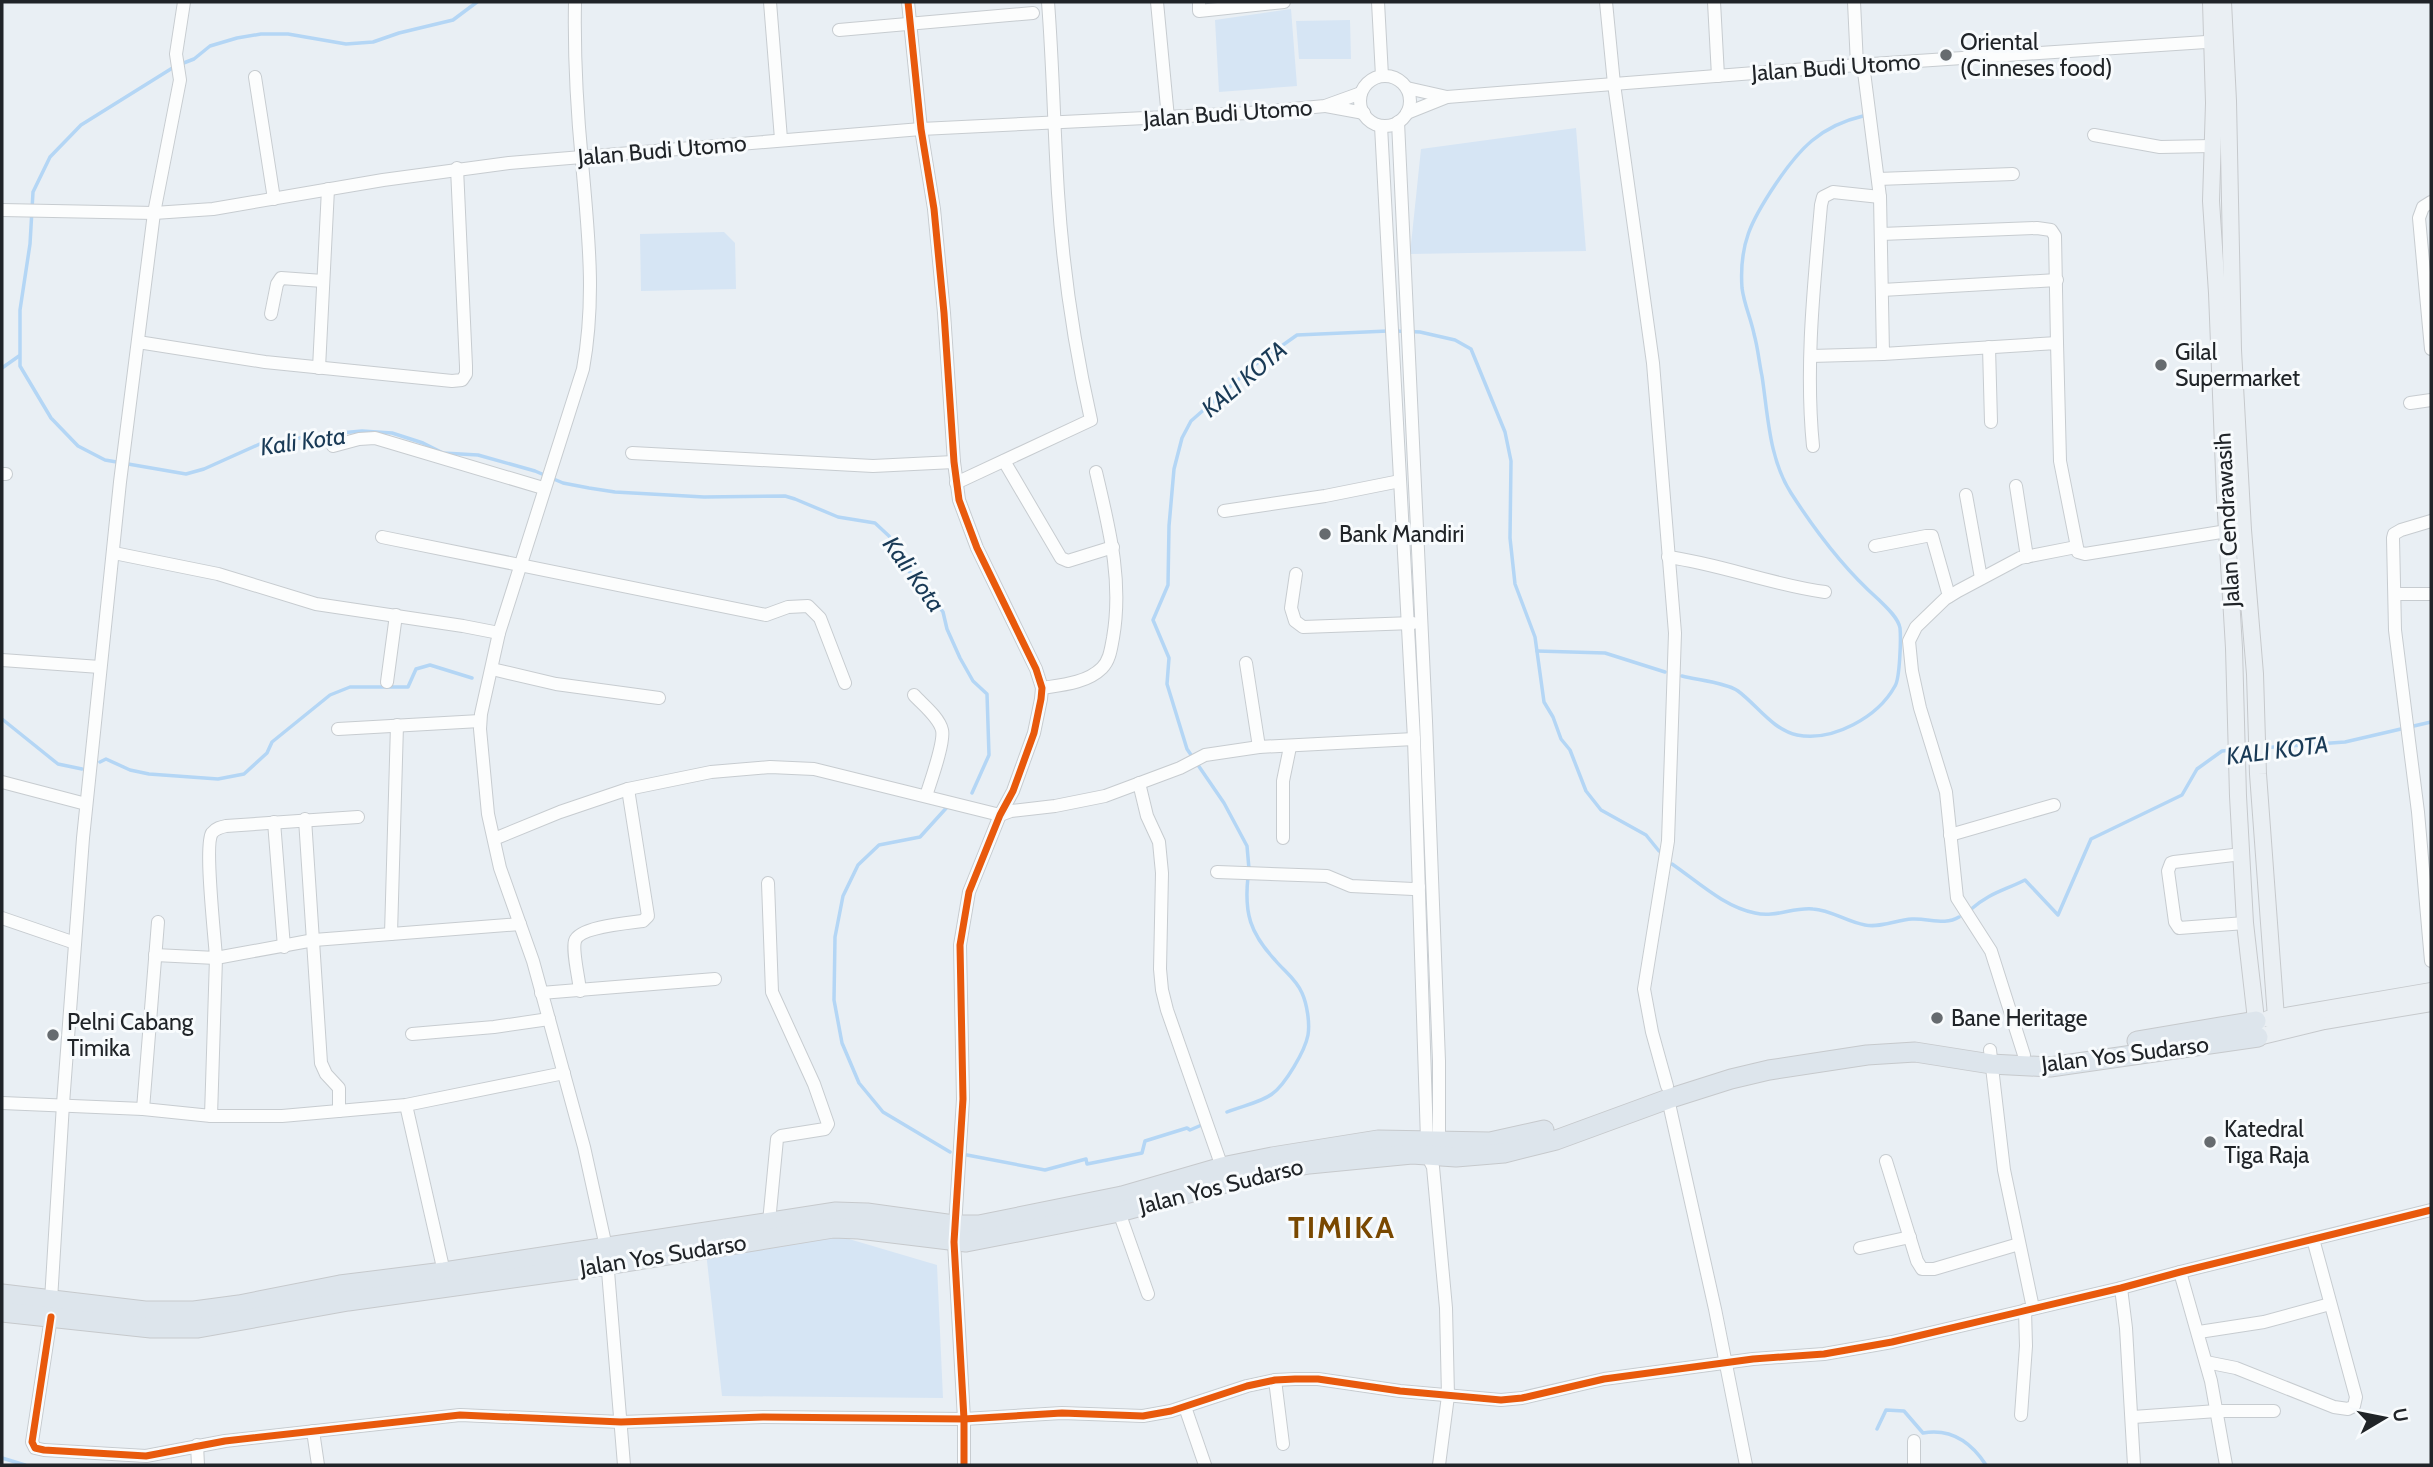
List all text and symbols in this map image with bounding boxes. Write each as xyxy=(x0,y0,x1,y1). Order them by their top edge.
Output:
place label: Oriental (Cinneses food) xyxy=(1960,28,2112,82)
street label: Jalan Budi Utomo xyxy=(1750,47,1921,87)
marker: Oriental (Cinneses food) xyxy=(1938,47,1954,63)
street label: Jalan Budi Utomo xyxy=(1142,93,1313,133)
street label: Jalan Budi Utomo xyxy=(575,129,748,171)
water label: KALI KOTA xyxy=(1195,335,1293,423)
place label: Gilal Supermarket xyxy=(2175,338,2300,392)
marker: Gilal Supermarket xyxy=(2153,357,2169,373)
water label: Kali Kota xyxy=(258,421,348,461)
street label: Jalan Cendrawasih xyxy=(2208,432,2246,609)
place label: Bank Mandiri xyxy=(1339,520,1464,548)
marker: Bank Mandiri xyxy=(1317,526,1333,542)
water label: Kali Kota xyxy=(877,531,951,617)
water label: KALI KOTA xyxy=(2224,729,2330,771)
place label: Bane Heritage xyxy=(1951,1004,2088,1032)
place label: Pelni Cabang Timika xyxy=(67,1008,194,1062)
marker: Bane Heritage xyxy=(1929,1010,1945,1026)
marker: Pelni Cabang Timika xyxy=(45,1027,61,1043)
street label: Jalan Yos Sudarso xyxy=(2039,1030,2210,1078)
place label: Katedral Tiga Raja xyxy=(2224,1115,2309,1169)
marker: Katedral Tiga Raja xyxy=(2202,1134,2218,1150)
street label: Jalan Yos Sudarso xyxy=(1135,1152,1306,1220)
district label: TIMIKA xyxy=(1288,1209,1396,1246)
street label: Jalan Yos Sudarso xyxy=(577,1228,748,1282)
north arrow xyxy=(2349,1383,2419,1453)
text: U xyxy=(2388,1406,2413,1424)

